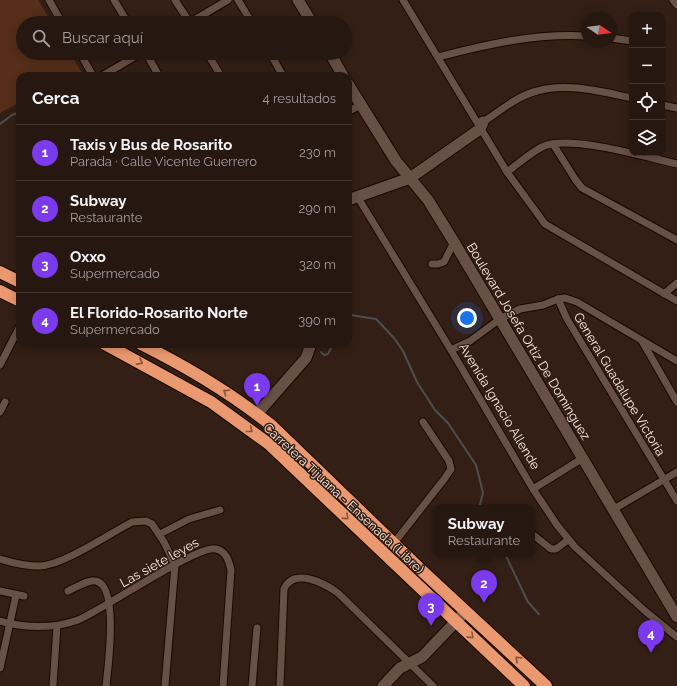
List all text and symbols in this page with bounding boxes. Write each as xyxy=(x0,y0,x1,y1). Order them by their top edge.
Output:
north arrow xyxy=(581,12,617,48)
map controls xyxy=(629,12,665,156)
button: + xyxy=(629,12,665,48)
search box xyxy=(16,16,352,60)
icon: search xyxy=(30,27,52,49)
text: Buscar aquí xyxy=(62,29,143,47)
button: − xyxy=(629,48,665,84)
button: locate xyxy=(629,84,665,120)
text: Cerca xyxy=(32,88,80,108)
text: 4 resultados xyxy=(263,91,336,106)
button: layers xyxy=(629,120,665,156)
text: Taxis y Bus de Rosarito xyxy=(70,136,232,154)
text: 1 xyxy=(42,145,48,160)
text: 230 m xyxy=(299,145,336,160)
text: Parada · Calle Vicente Guerrero xyxy=(70,154,257,169)
text: Subway xyxy=(70,192,127,210)
text: 2 xyxy=(41,201,49,216)
text: 290 m xyxy=(298,201,336,216)
text: Restaurante xyxy=(70,210,142,225)
street label: Boulevard Josefa Ortiz De Domínguez xyxy=(464,240,594,443)
text: Oxxo xyxy=(70,248,106,266)
text: 3 xyxy=(41,257,49,272)
text: 320 m xyxy=(299,257,336,272)
text: Supermercado xyxy=(70,266,160,281)
text: El Florido-Rosarito Norte xyxy=(70,304,248,322)
your location xyxy=(457,308,477,328)
street label: General Guadalupe Victoria xyxy=(571,310,668,459)
text: 4 xyxy=(41,313,49,328)
text: 390 m xyxy=(298,313,336,328)
text: Supermercado xyxy=(70,322,160,337)
street label: Avenida Ignacio Allende xyxy=(456,340,543,472)
one-way arrow xyxy=(136,357,143,365)
pin: 1 xyxy=(244,373,270,406)
one-way arrow xyxy=(223,389,230,397)
street label: Carretera Tijuana - Ensenada (Libre) xyxy=(260,420,427,577)
one-way arrow xyxy=(246,425,253,432)
popup xyxy=(433,505,535,557)
one-way arrow xyxy=(341,513,349,520)
text: Subway xyxy=(448,515,504,533)
text: Restaurante xyxy=(448,533,520,548)
street label: Las siete leyes xyxy=(117,535,201,590)
pin: 2 xyxy=(471,570,497,603)
pin: 3 xyxy=(418,593,444,626)
pin: 4 xyxy=(638,620,664,653)
one-way arrow xyxy=(466,631,474,639)
one-way arrow xyxy=(515,657,522,664)

